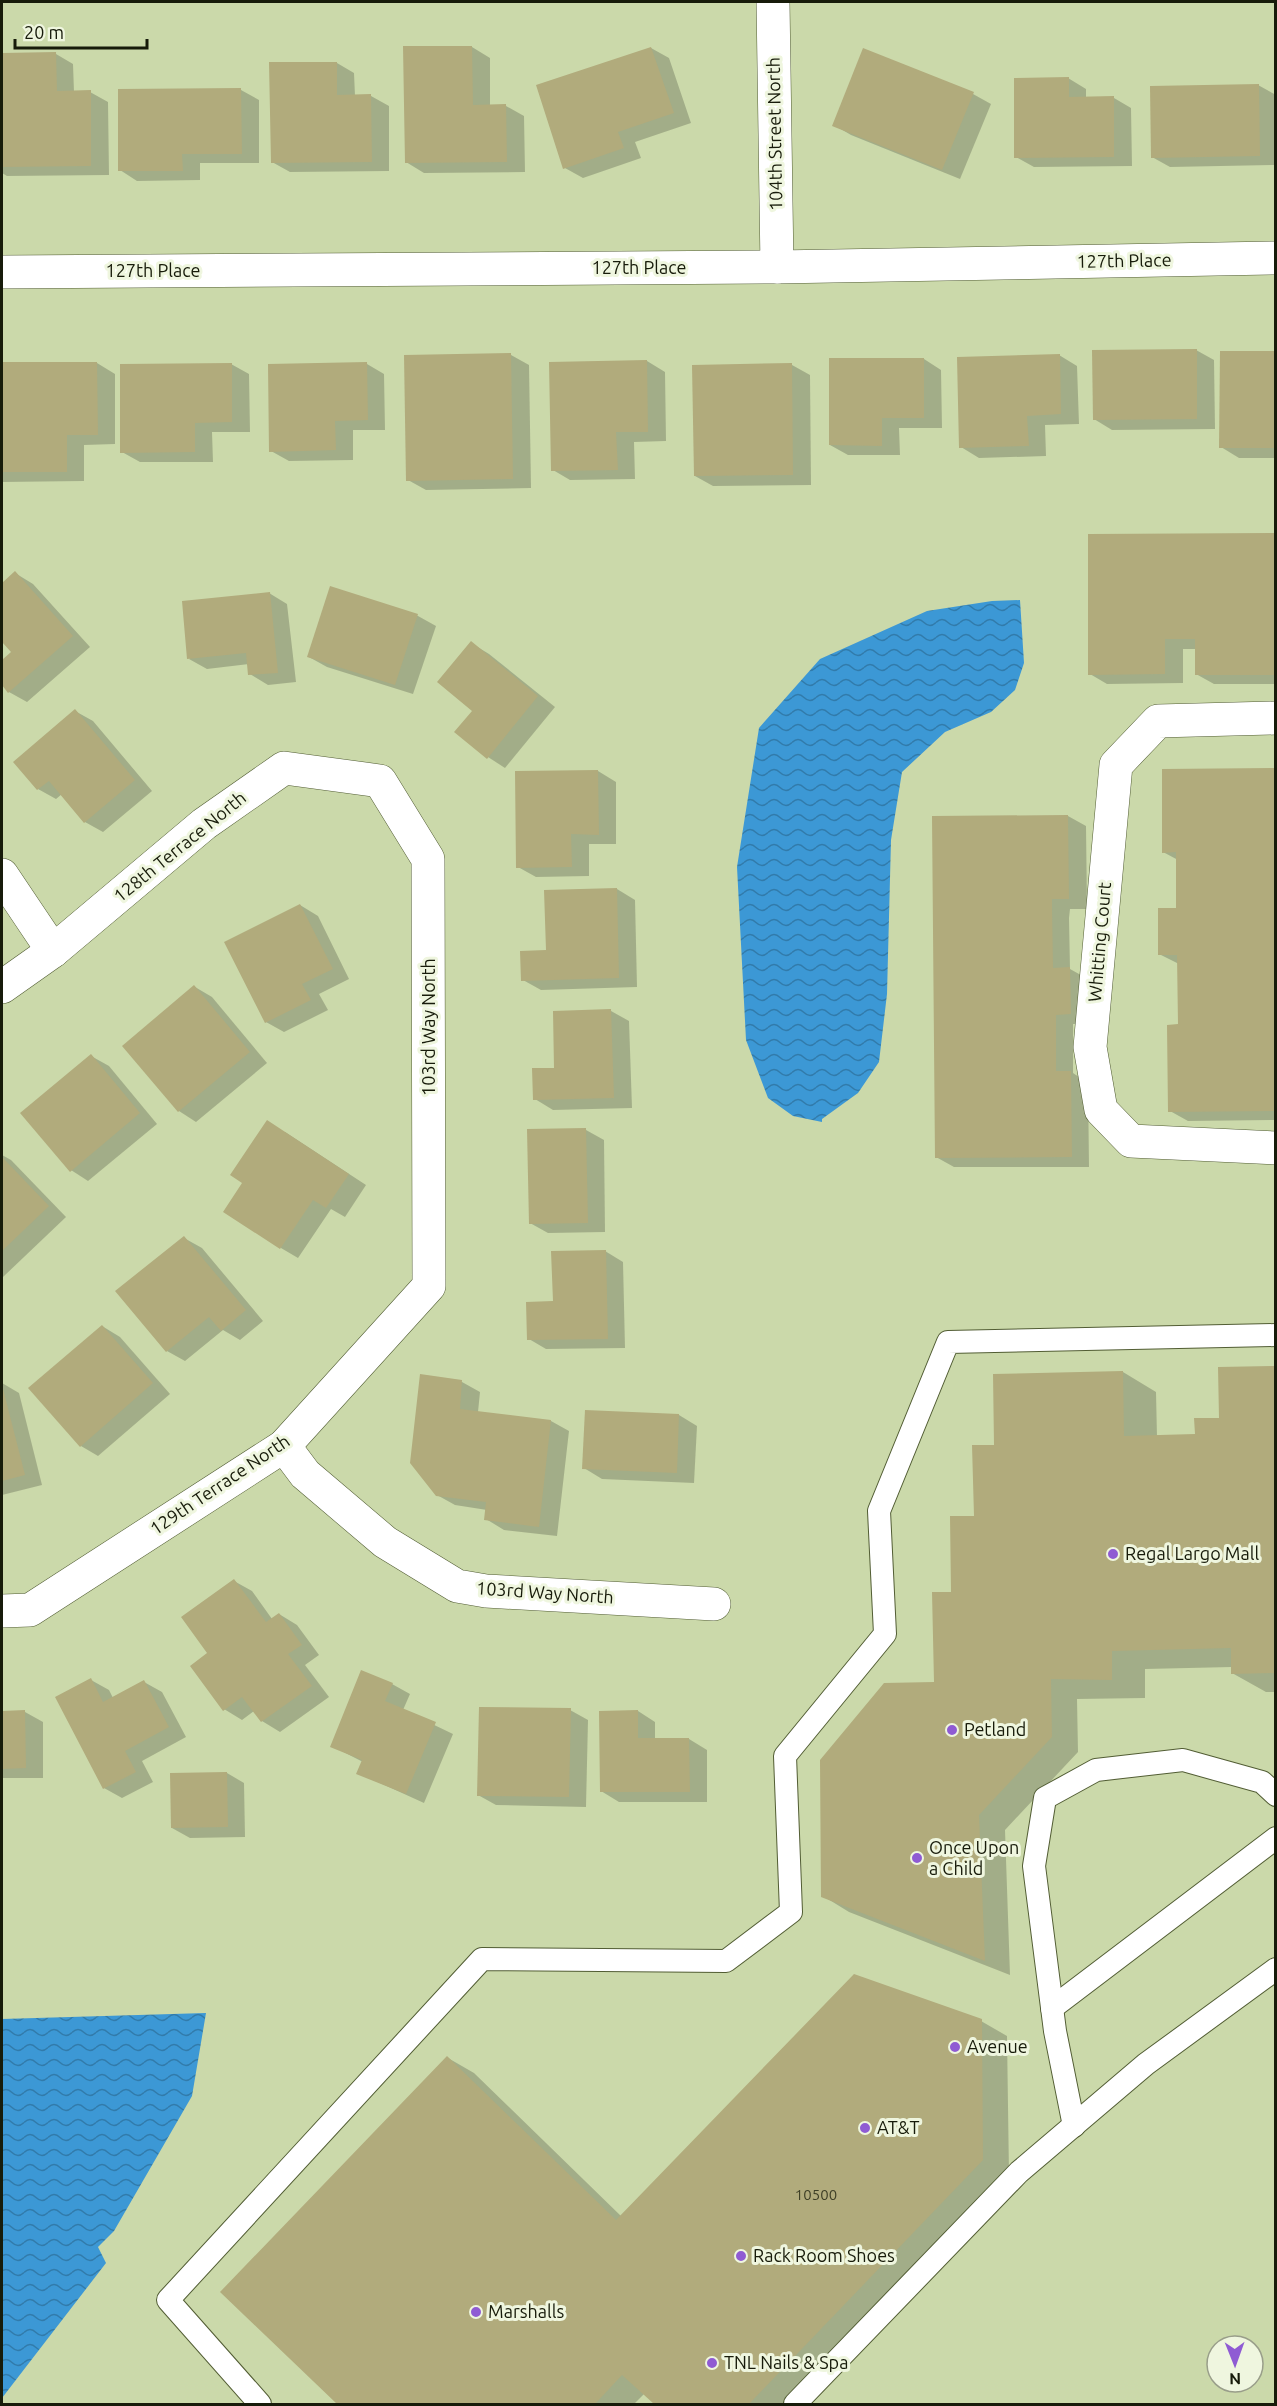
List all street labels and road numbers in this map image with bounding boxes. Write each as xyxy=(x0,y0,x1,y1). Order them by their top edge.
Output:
street label: 104th Street North xyxy=(763,57,785,211)
street label: 127th Place xyxy=(1076,249,1172,271)
street label: 127th Place xyxy=(592,257,686,277)
street label: 127th Place xyxy=(106,260,200,280)
street label: 128th Terrace North xyxy=(109,787,249,906)
street label: Whitting Court xyxy=(1084,881,1114,1003)
street label: 103rd Way North xyxy=(418,958,438,1096)
street label: 129th Terrace North xyxy=(146,1430,293,1538)
street label: 103rd Way North xyxy=(476,1577,614,1607)

